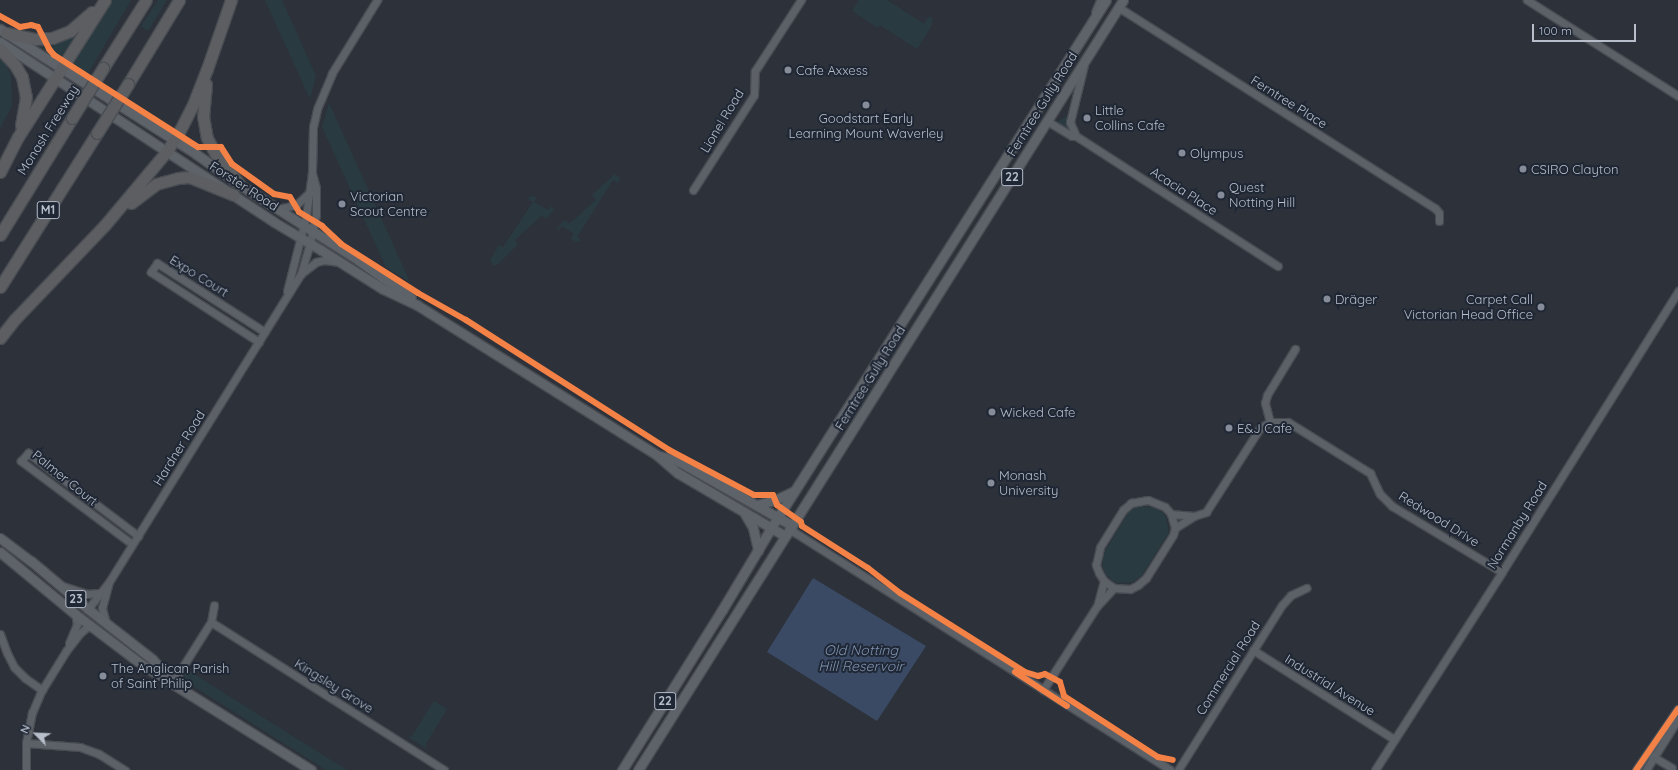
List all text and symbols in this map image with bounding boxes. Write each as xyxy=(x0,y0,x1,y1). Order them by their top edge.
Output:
scale bar xyxy=(1534,16,1638,42)
text: 100 m xyxy=(1539,23,1572,38)
street label: Ferntree Gully Road xyxy=(1004,49,1080,159)
place label: Cafe Axxess xyxy=(796,62,868,78)
marker: Cafe Axxess xyxy=(783,65,793,75)
street label: Ferntree Place xyxy=(1248,72,1330,132)
street label: Monash Freeway xyxy=(14,82,82,178)
street label: Lionel Road xyxy=(697,86,747,156)
marker: Goodstart Early Learning Mount Waverley xyxy=(861,100,871,110)
place label: Little Collins Cafe xyxy=(1095,103,1165,134)
place label: Goodstart Early Learning Mount Waverley xyxy=(789,111,943,142)
marker: Little Collins Cafe xyxy=(1082,113,1092,123)
place label: Olympus xyxy=(1190,145,1243,161)
marker: Olympus xyxy=(1177,148,1187,158)
street label: Forster Road xyxy=(207,158,281,214)
place label: CSIRO Clayton xyxy=(1531,161,1619,177)
street label: Acacia Place xyxy=(1148,164,1220,218)
marker: CSIRO Clayton xyxy=(1518,164,1528,174)
road number: 22 xyxy=(1001,167,1023,187)
place label: Quest Notting Hill xyxy=(1229,180,1295,211)
place label: Victorian Scout Centre xyxy=(350,189,427,220)
marker: Quest Notting Hill xyxy=(1216,190,1226,200)
marker: Victorian Scout Centre xyxy=(337,199,347,209)
road number: M1 xyxy=(36,200,60,220)
street label: Expo Court xyxy=(167,252,231,300)
place label: Dräger xyxy=(1335,291,1377,307)
place label: Carpet Call Victorian Head Office xyxy=(1404,292,1533,323)
marker: Dräger xyxy=(1322,294,1332,304)
marker: Carpet Call Victorian Head Office xyxy=(1536,302,1546,312)
street label: Ferntree Gully Road xyxy=(832,323,908,433)
place label: Wicked Cafe xyxy=(1000,404,1075,420)
marker: Wicked Cafe xyxy=(987,407,997,417)
street label: Hardner Road xyxy=(150,408,208,488)
place label: E&J Cafe xyxy=(1237,420,1292,436)
marker: E&J Cafe xyxy=(1224,423,1234,433)
street label: Palmer Court xyxy=(29,447,101,509)
place label: Monash University xyxy=(999,468,1058,499)
marker: Monash University xyxy=(986,478,996,488)
street label: Normanby Road xyxy=(1484,478,1550,572)
street label: Redwood Drive xyxy=(1396,488,1482,550)
road number: 23 xyxy=(65,589,87,609)
street label: Commercial Road xyxy=(1193,618,1263,718)
water label: Old Notting Hill Reservoir xyxy=(818,642,904,674)
street label: Industrial Avenue xyxy=(1282,651,1378,719)
street label: Kingsley Grove xyxy=(292,656,376,716)
place label: The Anglican Parish of Saint Philip xyxy=(111,661,229,692)
marker: The Anglican Parish of Saint Philip xyxy=(98,671,108,681)
road number: 22 xyxy=(654,691,676,711)
north arrow xyxy=(16,714,56,754)
text: N xyxy=(17,723,33,736)

